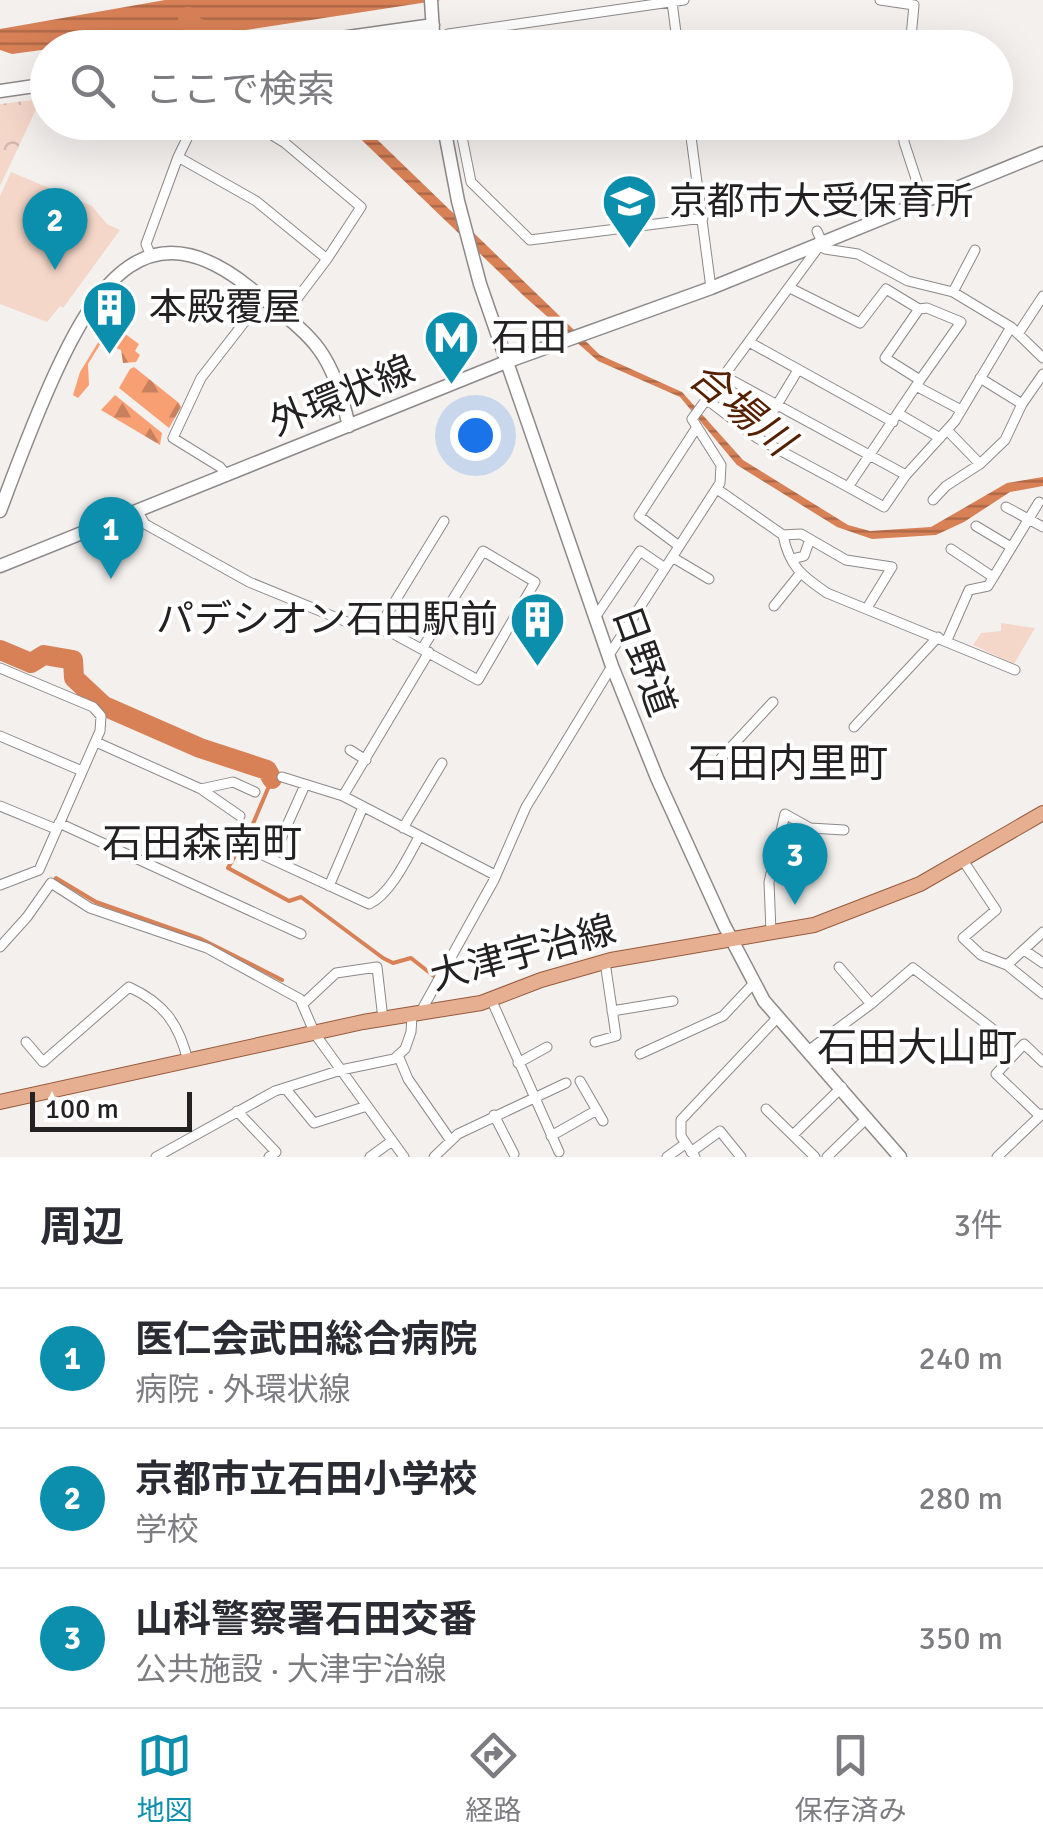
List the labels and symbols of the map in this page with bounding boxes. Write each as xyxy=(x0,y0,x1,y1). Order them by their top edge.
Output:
school or university icon: 京都市大受保育所 xyxy=(600,171,660,250)
place label: 京都市大受保育所 xyxy=(669,178,973,225)
pin: 2 xyxy=(22,188,88,270)
building icon: 本殿覆屋 xyxy=(80,277,140,356)
place label: 本殿覆屋 xyxy=(149,284,301,331)
metro station icon: 石田 xyxy=(422,307,482,386)
place label: 石田 xyxy=(491,314,567,361)
street label: 外環状線 xyxy=(263,346,421,446)
water label: 合場川 xyxy=(679,351,806,469)
your location xyxy=(450,410,501,461)
pin: 1 xyxy=(78,496,144,579)
building icon: パデシオン石田駅前 xyxy=(507,589,567,668)
place label: パデシオン石田駅前 xyxy=(156,596,498,643)
street label: 日野道 xyxy=(602,599,686,723)
district label: 石田内里町 xyxy=(688,739,888,789)
district label: 石田森南町 xyxy=(102,819,302,869)
pin: 3 xyxy=(762,822,828,905)
street label: 大津宇治線 xyxy=(425,906,621,1000)
district label: 石田大山町 xyxy=(817,1023,1017,1073)
scale bar xyxy=(30,1087,192,1132)

